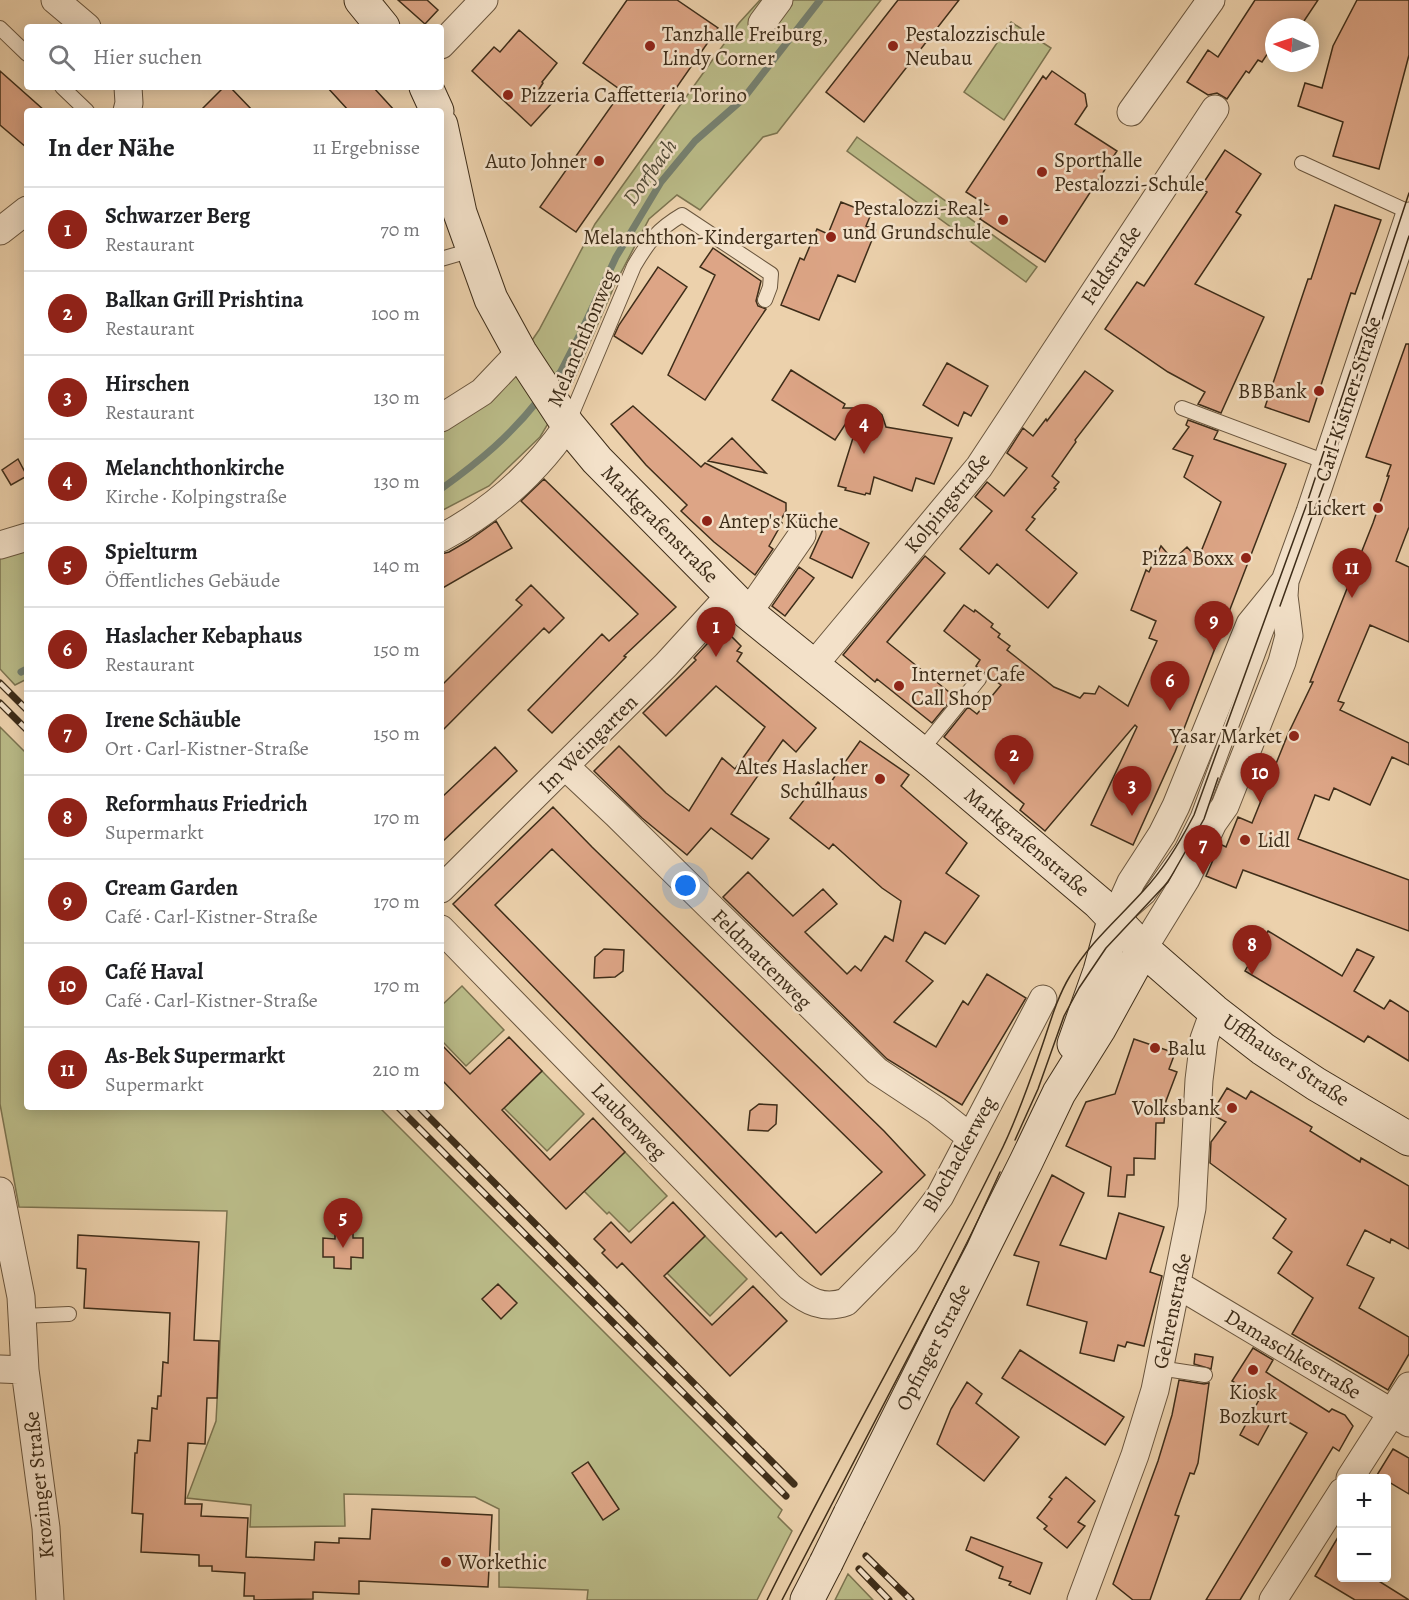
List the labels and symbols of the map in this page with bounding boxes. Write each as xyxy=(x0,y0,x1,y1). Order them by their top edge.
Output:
north arrow xyxy=(1265,18,1319,72)
place label: Tanzhalle Freiburg, Lindy Corner xyxy=(662,20,828,72)
place label: Pestalozzischule Neubau xyxy=(905,20,1045,72)
marker: Tanzhalle Freiburg, Lindy Corner xyxy=(643,39,657,53)
marker: Pestalozzischule Neubau xyxy=(886,39,900,53)
place label: Pizzeria Caffetteria Torino xyxy=(520,81,747,109)
marker: Pizzeria Caffetteria Torino xyxy=(501,88,515,102)
water label: Dorfbach xyxy=(616,133,684,211)
place label: Sporthalle Pestalozzi-Schule xyxy=(1054,146,1205,198)
place label: Auto Johner xyxy=(485,147,587,175)
marker: Auto Johner xyxy=(592,154,606,168)
marker: Sporthalle Pestalozzi-Schule xyxy=(1035,165,1049,179)
place label: Pestalozzi-Real- und Grundschule xyxy=(842,194,991,246)
marker: Pestalozzi-Real- und Grundschule xyxy=(996,213,1010,227)
street label: Feldstraße xyxy=(1074,220,1148,310)
place label: Melanchthon-Kindergarten xyxy=(583,223,819,251)
marker: Melanchthon-Kindergarten xyxy=(824,230,838,244)
street label: Melanchthonweg xyxy=(540,264,624,411)
street label: Carl-Kistner-Straße xyxy=(1308,313,1388,485)
place label: BBBank xyxy=(1238,377,1308,405)
marker: BBBank xyxy=(1312,384,1326,398)
pin: 4 xyxy=(844,404,884,454)
street label: Kolpingstraße xyxy=(898,447,996,559)
street label: Markgrafenstraße xyxy=(595,459,725,589)
place label: Lickert xyxy=(1306,494,1366,522)
marker: Lickert xyxy=(1371,501,1385,515)
place label: Antep's Küche xyxy=(718,507,838,535)
marker: Antep's Küche xyxy=(700,514,714,528)
place label: Pizza Boxx xyxy=(1141,544,1234,572)
pin: 11 xyxy=(1332,548,1372,598)
marker: Pizza Boxx xyxy=(1239,551,1253,565)
pin: 9 xyxy=(1194,602,1234,651)
pin: 1 xyxy=(696,608,736,657)
place label: Internet Cafe Call Shop xyxy=(911,660,1025,712)
pin: 6 xyxy=(1150,662,1190,711)
marker: Internet Cafe Call Shop xyxy=(892,679,906,693)
street label: Im Weingarten xyxy=(532,688,644,800)
place label: Yasar Market xyxy=(1169,722,1282,750)
marker: Yasar Market xyxy=(1287,729,1301,743)
pin: 2 xyxy=(994,736,1034,785)
place label: Altes Haslacher Schulhaus xyxy=(735,753,868,805)
pin: 10 xyxy=(1240,754,1280,803)
pin: 3 xyxy=(1112,766,1152,816)
marker: Altes Haslacher Schulhaus xyxy=(873,772,887,786)
street label: Markgrafenstraße xyxy=(958,781,1096,903)
pin: 7 xyxy=(1184,826,1222,875)
place label: Lidl xyxy=(1257,826,1290,854)
marker: Lidl xyxy=(1238,833,1252,847)
your location xyxy=(671,871,700,900)
street label: Feldmattenweg xyxy=(706,903,819,1016)
pin: 8 xyxy=(1232,926,1272,975)
street label: Uffhauser Straße xyxy=(1217,1007,1355,1113)
place label: Balu xyxy=(1167,1034,1206,1062)
marker: Balu xyxy=(1148,1041,1162,1055)
street label: Laubenweg xyxy=(585,1076,673,1166)
street label: Blochackerweg xyxy=(916,1090,1003,1217)
place label: Volksbank xyxy=(1131,1094,1221,1122)
marker: Volksbank xyxy=(1225,1101,1239,1115)
pin: 5 xyxy=(324,1198,362,1248)
street label: Gehrenstraße xyxy=(1146,1250,1198,1372)
street label: Opfinger Straße xyxy=(889,1279,977,1415)
street label: Damaschkestraße xyxy=(1220,1302,1366,1406)
marker: Kiosk Bozkurt xyxy=(1246,1363,1260,1377)
place label: Kiosk Bozkurt xyxy=(1218,1378,1288,1430)
street label: Krozinger Straße xyxy=(17,1410,61,1560)
place label: Workethic xyxy=(457,1548,547,1576)
marker: Workethic xyxy=(439,1555,453,1569)

